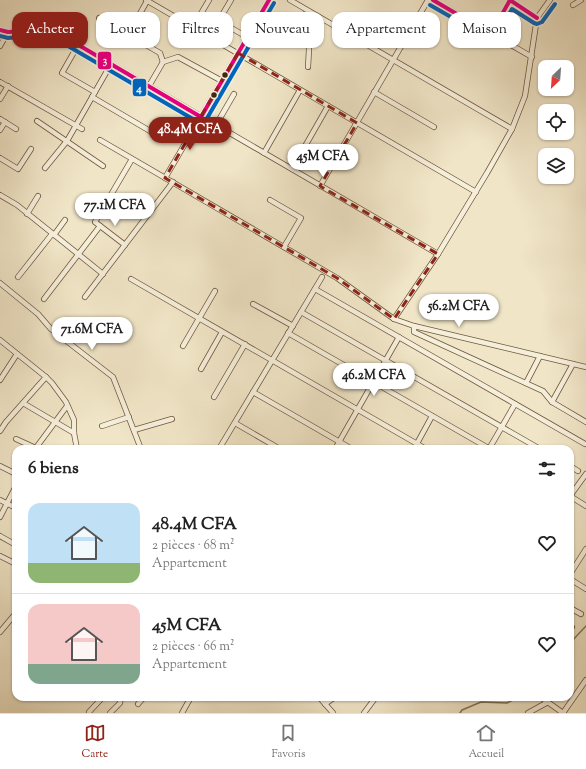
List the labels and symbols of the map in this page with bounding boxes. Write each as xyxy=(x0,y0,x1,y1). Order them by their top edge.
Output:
line badge: 3 xyxy=(97,51,112,70)
text: 3 xyxy=(103,53,108,69)
north arrow xyxy=(538,60,574,96)
unlabelled marker xyxy=(220,70,230,80)
line badge: 4 xyxy=(132,78,147,97)
text: 4 xyxy=(135,81,142,97)
unlabelled marker xyxy=(209,90,219,100)
pin: 48.4M CFA xyxy=(144,117,236,151)
pin: 45M CFA xyxy=(286,144,360,178)
pin: 77.1M CFA xyxy=(69,193,161,227)
pin: 56.2M CFA xyxy=(413,294,505,328)
pin: 71.6M CFA xyxy=(46,317,138,351)
pin: 46.2M CFA xyxy=(328,363,420,397)

